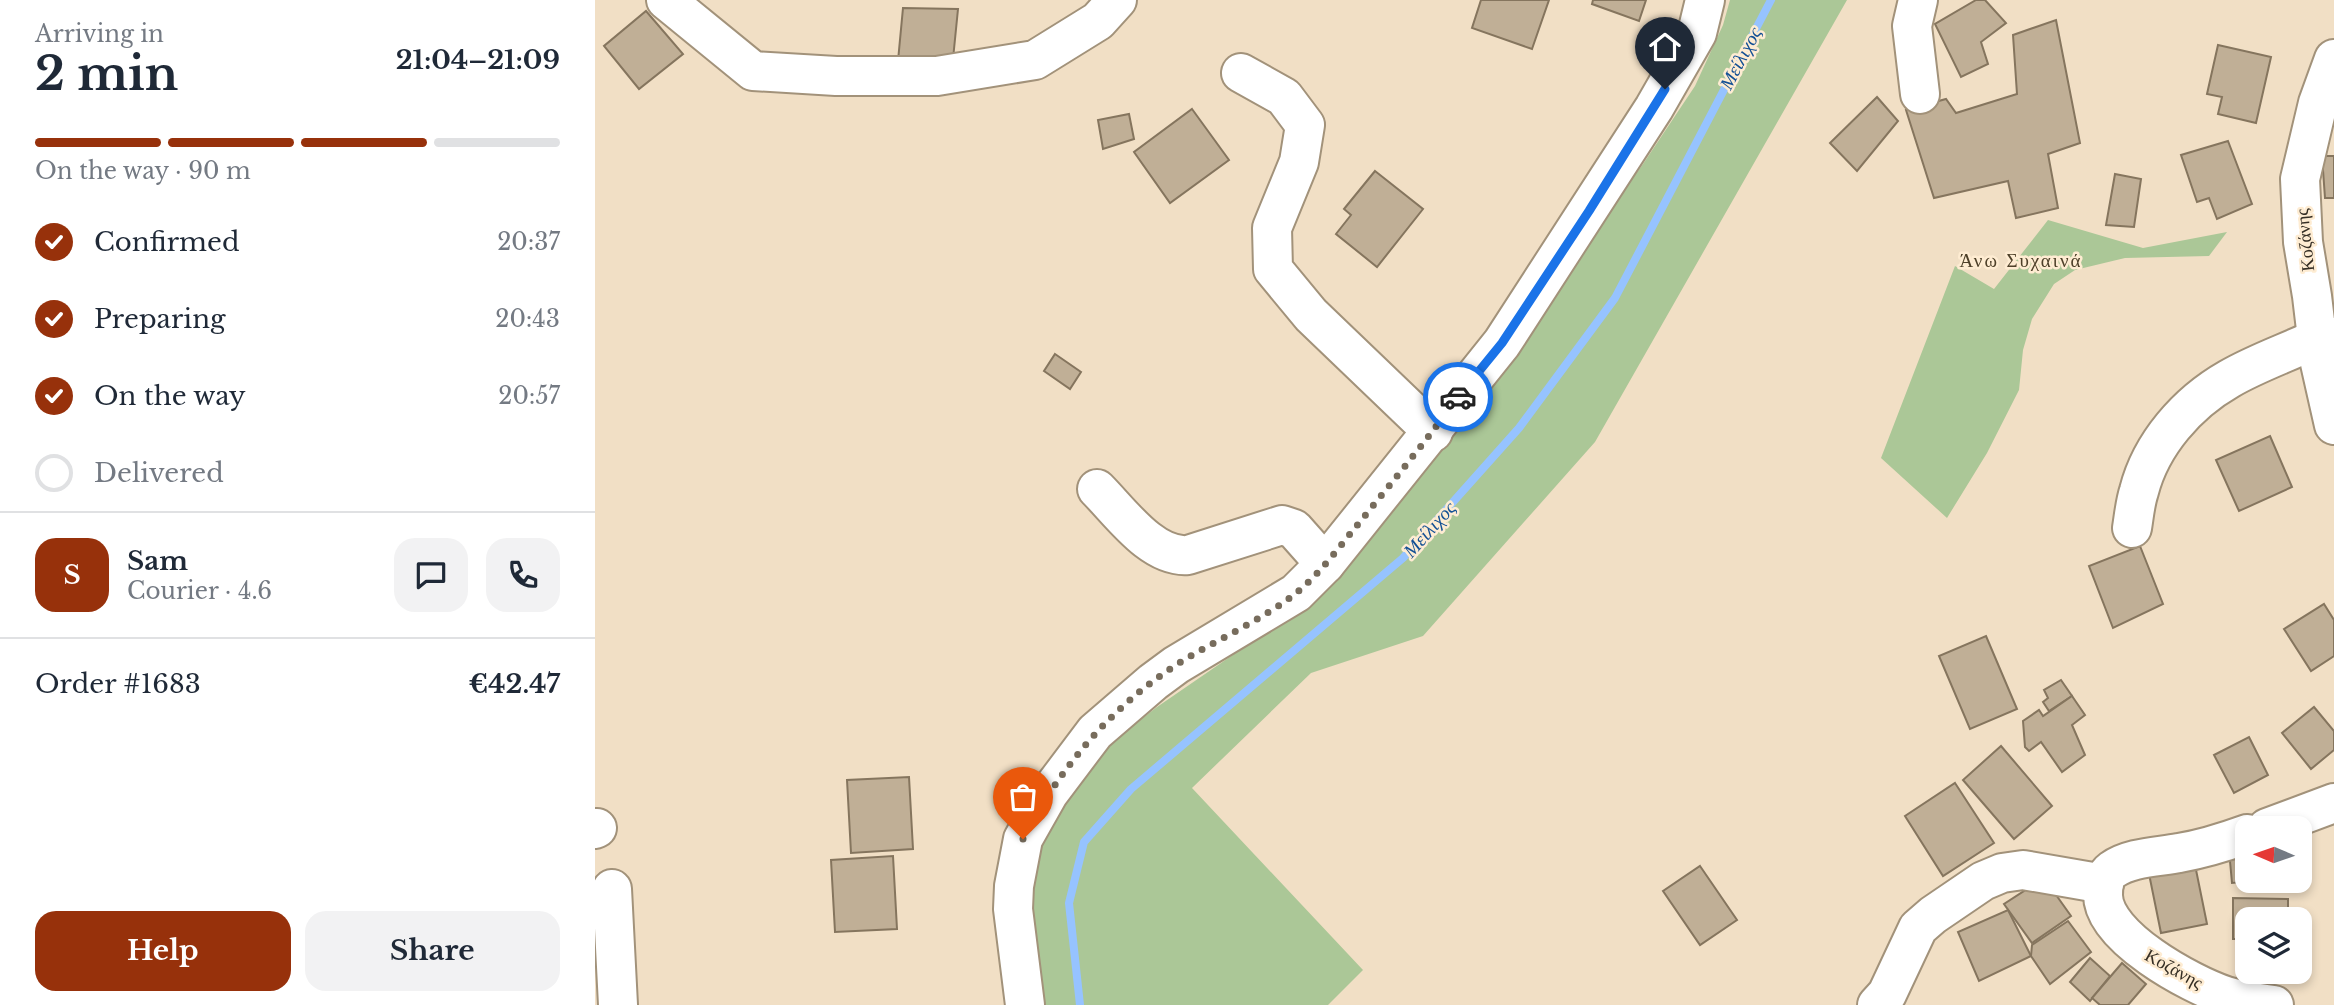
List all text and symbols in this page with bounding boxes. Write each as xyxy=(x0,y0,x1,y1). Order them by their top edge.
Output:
pin xyxy=(1635,17,1695,89)
text: Arriving in xyxy=(35,20,164,48)
water label: Μείλιχος xyxy=(1714,23,1767,94)
icon: home xyxy=(1646,28,1684,66)
text: 21:04–21:09 xyxy=(396,44,560,76)
text: 2 min xyxy=(35,45,178,102)
text: On the way · 90 m xyxy=(35,157,251,185)
street label: Κοζάνης xyxy=(2291,208,2319,272)
icon: check xyxy=(35,223,73,261)
text: Confirmed xyxy=(94,226,239,258)
text: 20:37 xyxy=(497,228,560,256)
district label: Άνω Συχαινά xyxy=(1960,249,2082,272)
icon: check xyxy=(35,300,73,338)
text: Preparing xyxy=(94,303,226,335)
text: 20:43 xyxy=(495,305,560,333)
courier xyxy=(1423,362,1493,432)
icon: check xyxy=(35,377,73,415)
icon: car xyxy=(1439,378,1477,416)
text: On the way xyxy=(94,380,246,412)
text: 20:57 xyxy=(498,382,560,410)
text: Delivered xyxy=(94,457,224,489)
water label: Μείλιχος xyxy=(1398,496,1461,563)
button: chat xyxy=(394,538,468,612)
button: phone xyxy=(486,538,560,612)
text: Sam xyxy=(127,545,188,577)
text: S xyxy=(63,559,81,591)
text: Courier · 4.6 xyxy=(127,577,272,605)
text: Order #1683 xyxy=(35,668,201,700)
text: €42.47 xyxy=(469,668,560,700)
pin xyxy=(993,767,1053,839)
icon: bag xyxy=(1004,778,1042,816)
north arrow xyxy=(2235,816,2312,892)
map controls xyxy=(2235,816,2312,984)
button: layers xyxy=(2235,907,2312,984)
button: Help xyxy=(35,911,291,991)
button: Share xyxy=(305,911,560,991)
street label: Κοζάνης xyxy=(2141,944,2207,994)

